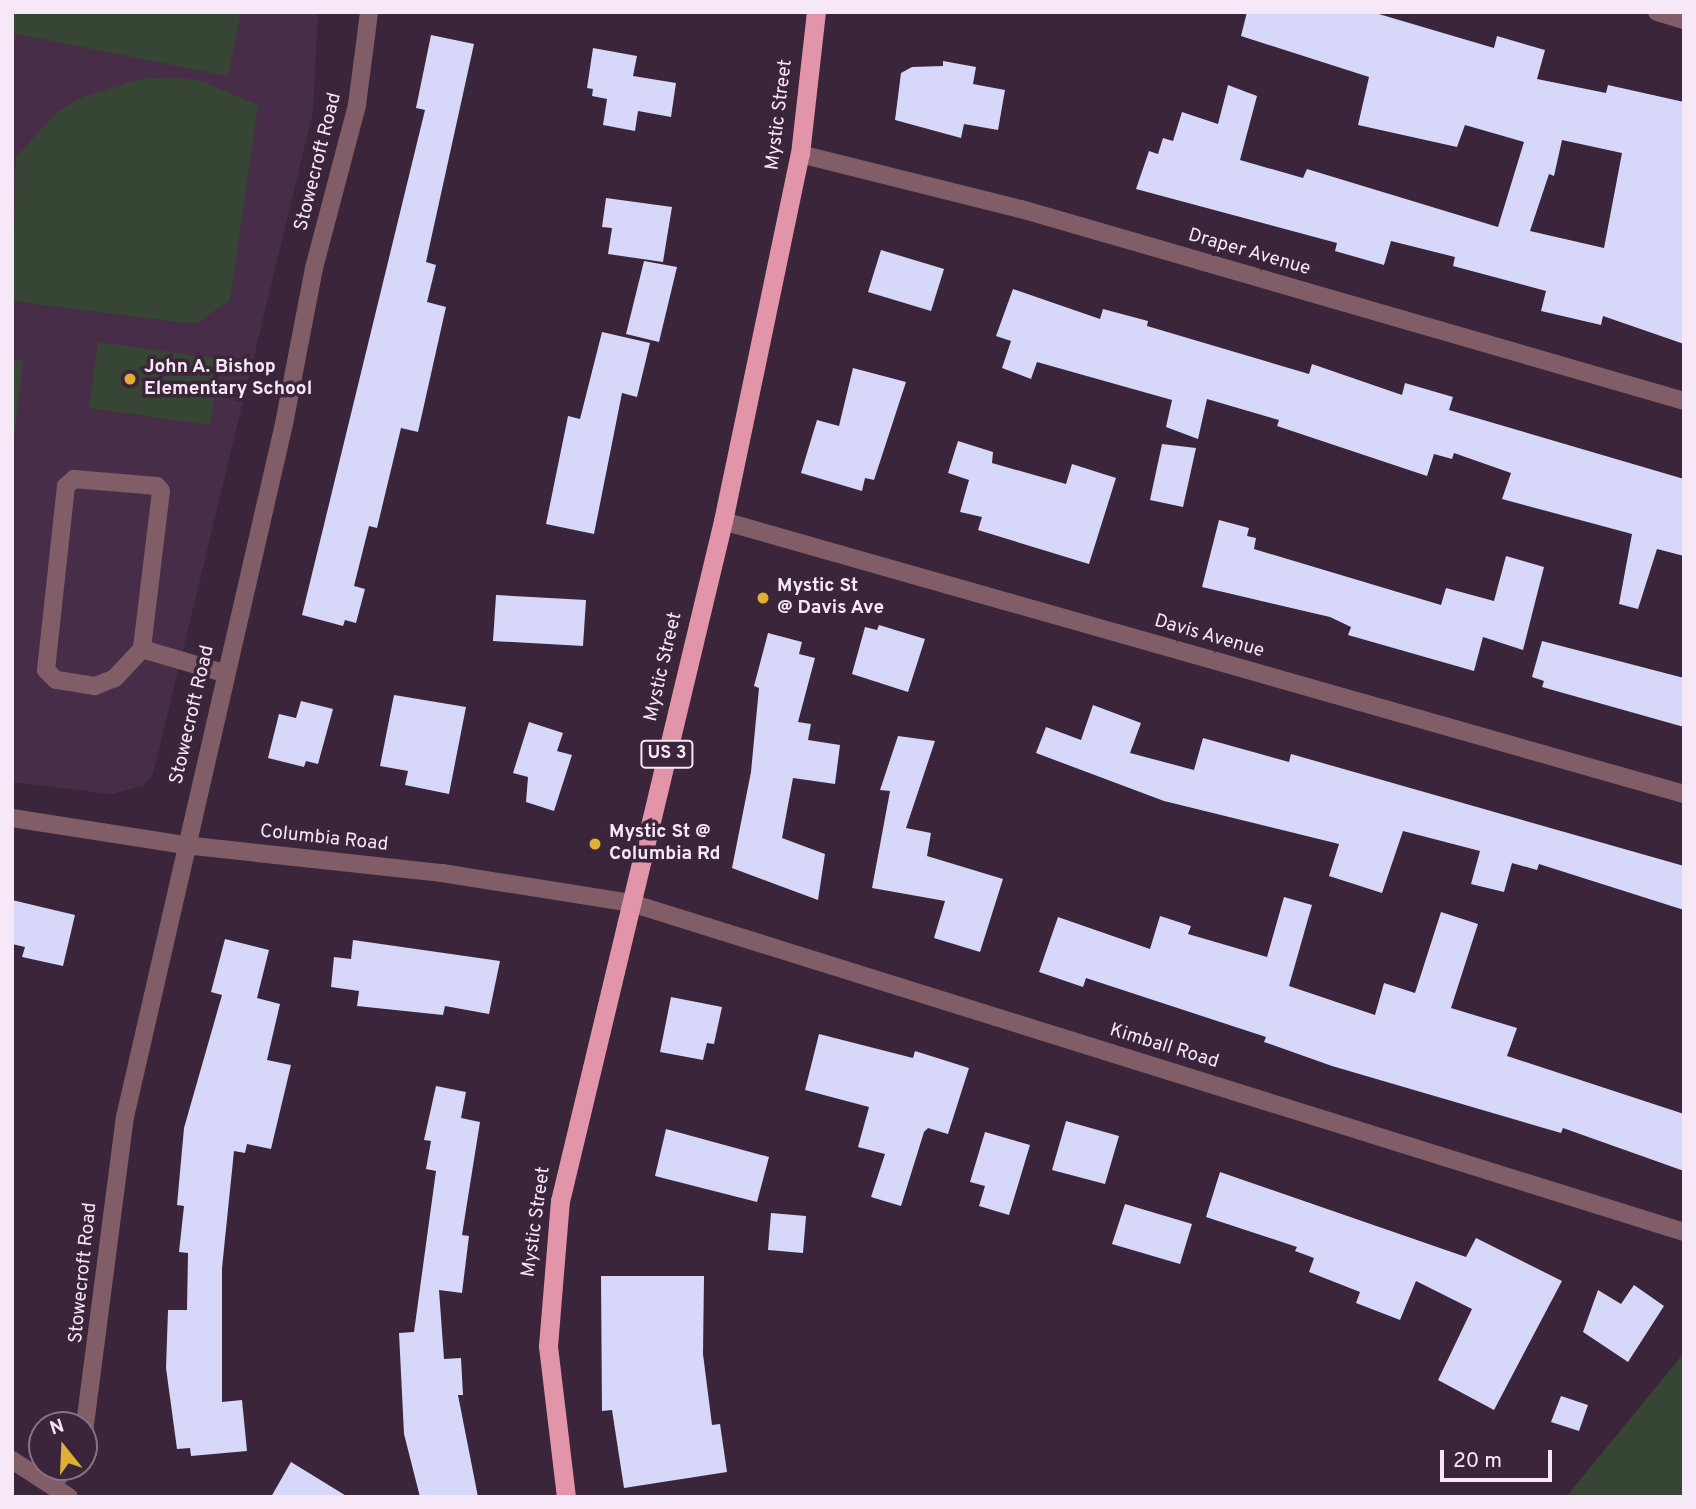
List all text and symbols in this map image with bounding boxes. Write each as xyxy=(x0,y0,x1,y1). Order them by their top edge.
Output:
street label: Mystic Street xyxy=(762,58,798,172)
street label: Stowecroft Road xyxy=(291,91,347,233)
street label: Draper Avenue xyxy=(1185,225,1313,281)
place label: John A. Bishop Elementary School xyxy=(144,357,312,401)
marker: John A. Bishop Elementary School xyxy=(122,371,138,387)
place label: Mystic St @ Davis Ave xyxy=(777,576,885,620)
marker: Mystic St @ Davis Ave xyxy=(755,590,771,606)
street label: Mystic Street xyxy=(640,610,688,724)
street label: Davis Avenue xyxy=(1151,610,1267,664)
street label: Stowecroft Road xyxy=(166,643,220,787)
road number: US 3 xyxy=(639,740,695,768)
street label: Columbia Road xyxy=(259,821,389,857)
place label: Mystic St @ Columbia Rd xyxy=(609,822,720,866)
marker: Mystic St @ Columbia Rd xyxy=(587,836,603,852)
street label: Kimball Road xyxy=(1107,1020,1221,1074)
street label: Mystic Street xyxy=(518,1165,556,1279)
street label: Stowecroft Road xyxy=(65,1201,103,1345)
north arrow xyxy=(28,1411,98,1481)
text: N xyxy=(47,1414,67,1441)
scale bar xyxy=(1444,1436,1556,1480)
text: 20 m xyxy=(1453,1448,1502,1475)

